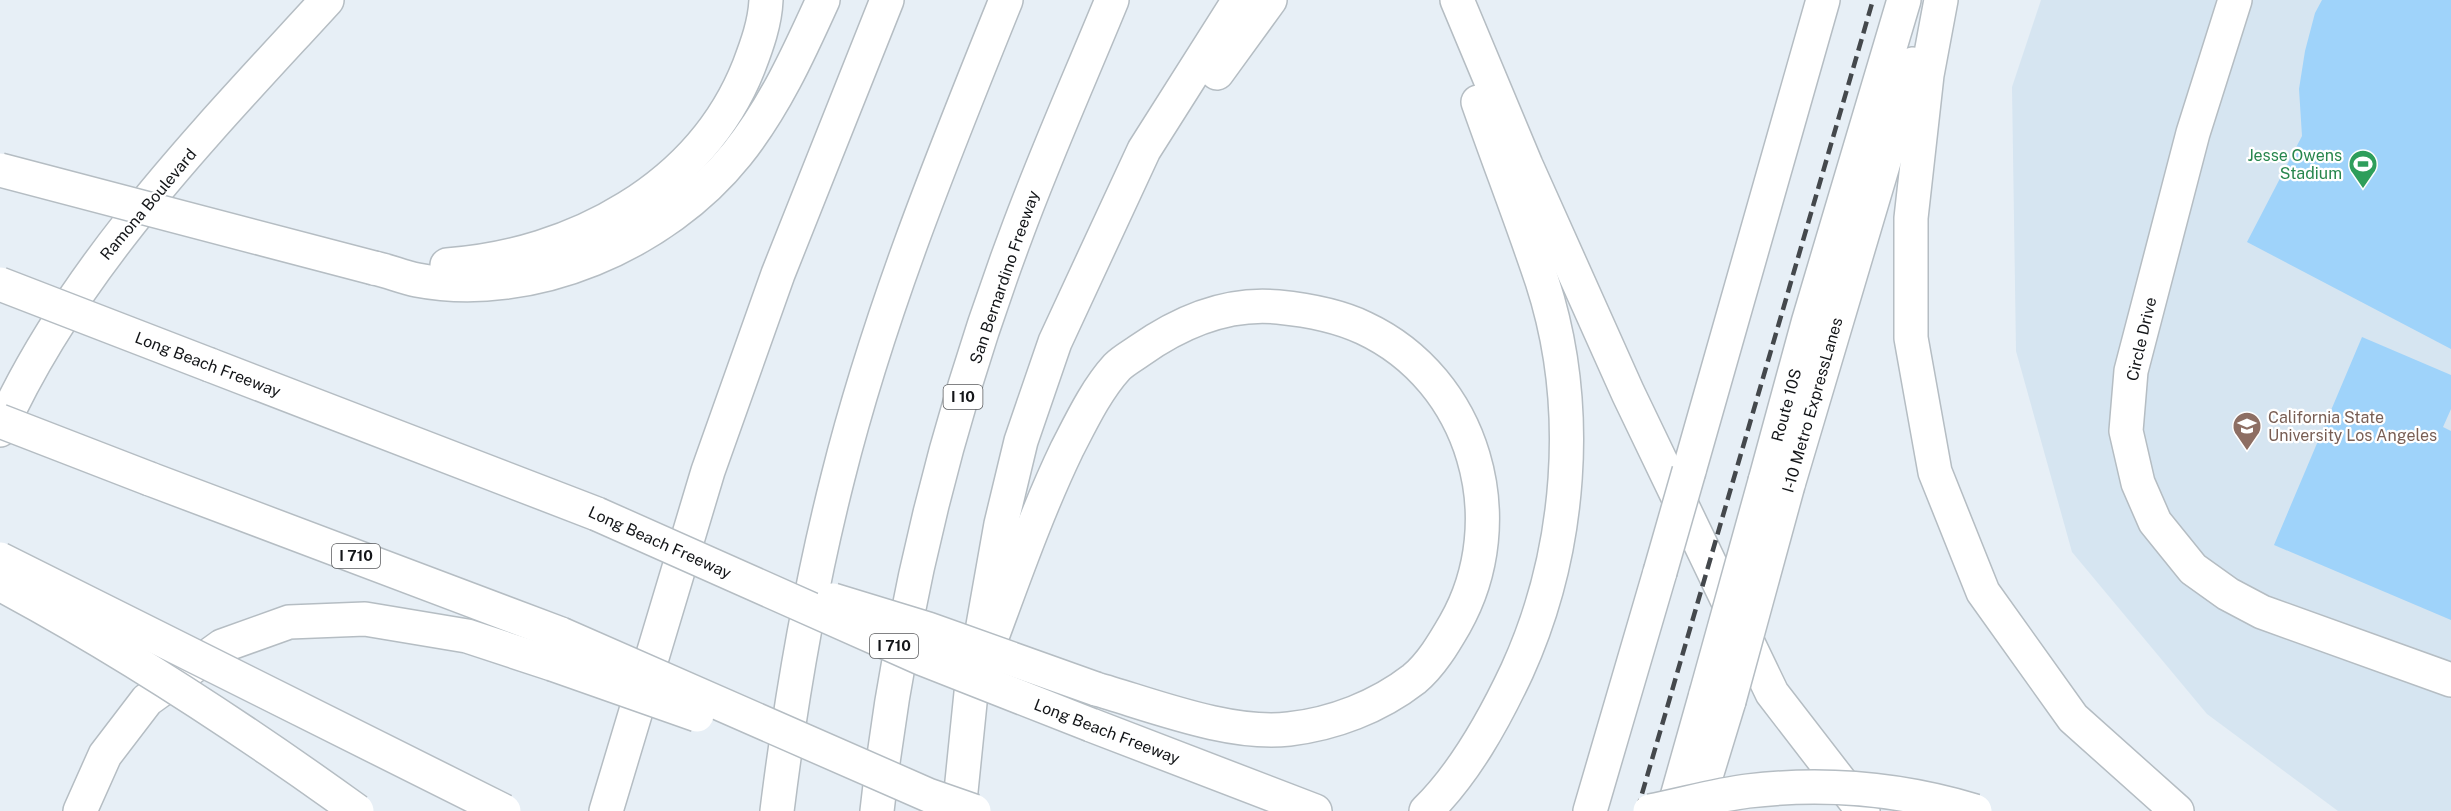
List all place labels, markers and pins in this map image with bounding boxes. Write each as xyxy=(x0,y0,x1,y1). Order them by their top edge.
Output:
place label: Jesse Owens Stadium xyxy=(2247,146,2342,183)
sports icon: Jesse Owens Stadium xyxy=(2347,148,2379,190)
place label: California State University Los Angeles xyxy=(2268,408,2437,445)
school or university icon: California State University Los Angeles xyxy=(2231,410,2263,452)

